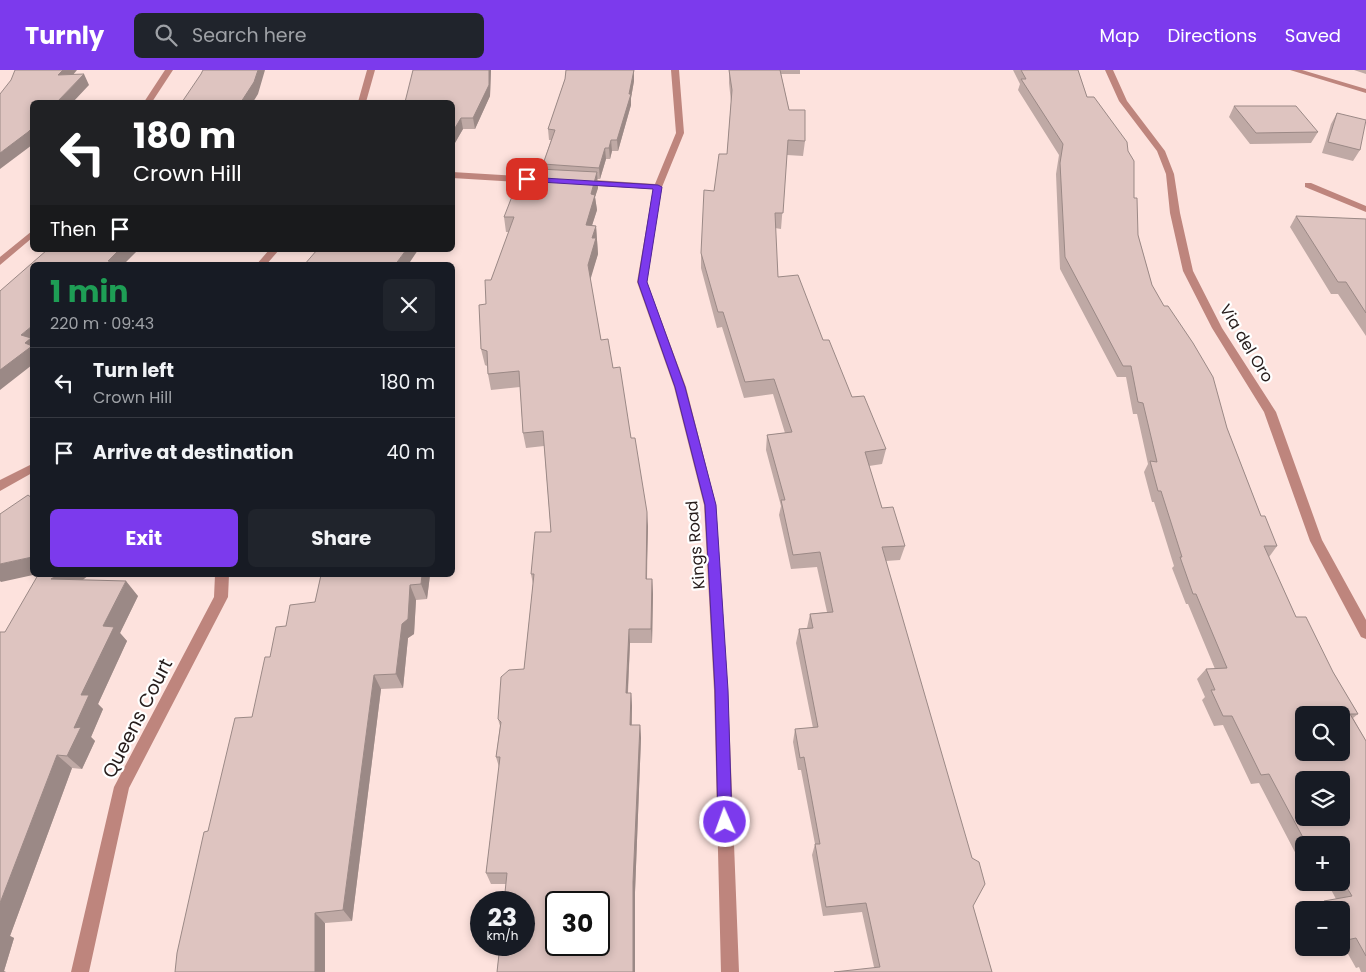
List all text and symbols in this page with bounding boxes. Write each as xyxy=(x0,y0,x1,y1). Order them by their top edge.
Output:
search box xyxy=(134,13,484,58)
text: Turnly xyxy=(25,19,104,52)
icon: search xyxy=(152,21,180,49)
text: Search here xyxy=(192,22,307,49)
text: Map xyxy=(1100,23,1139,48)
text: Directions xyxy=(1167,23,1257,48)
text: Saved xyxy=(1285,23,1341,48)
text: 180 m xyxy=(133,111,236,160)
icon: left xyxy=(50,120,115,185)
text: Crown Hill xyxy=(133,158,242,189)
pin xyxy=(506,158,548,200)
icon: arrive xyxy=(513,165,541,193)
icon: arrive xyxy=(106,215,134,243)
text: Then xyxy=(50,216,96,243)
text: 1 min xyxy=(50,270,128,313)
button: close xyxy=(383,279,435,331)
street label: Via del Oro xyxy=(1214,300,1279,387)
text: 220 m · 09:43 xyxy=(50,312,154,335)
text: Turn left xyxy=(93,357,174,384)
icon: left xyxy=(50,369,78,397)
text: 180 m xyxy=(380,369,435,396)
text: Crown Hill xyxy=(93,386,172,409)
icon: arrive xyxy=(50,439,78,467)
text: Arrive at destination xyxy=(93,439,294,466)
text: 40 m xyxy=(386,439,435,466)
street label: Kings Road xyxy=(680,500,711,590)
button: Exit xyxy=(50,509,238,567)
button: Share xyxy=(248,509,435,567)
street label: Queens Court xyxy=(96,654,179,783)
map controls xyxy=(1295,706,1350,956)
button: search xyxy=(1295,706,1350,761)
button: layers xyxy=(1295,771,1350,826)
position arrow xyxy=(698,795,750,847)
button: + xyxy=(1295,836,1350,891)
speed limit sign: 30 xyxy=(545,891,610,956)
text: 23 xyxy=(488,900,517,935)
button: − xyxy=(1295,901,1350,956)
text: km/h xyxy=(487,927,518,944)

